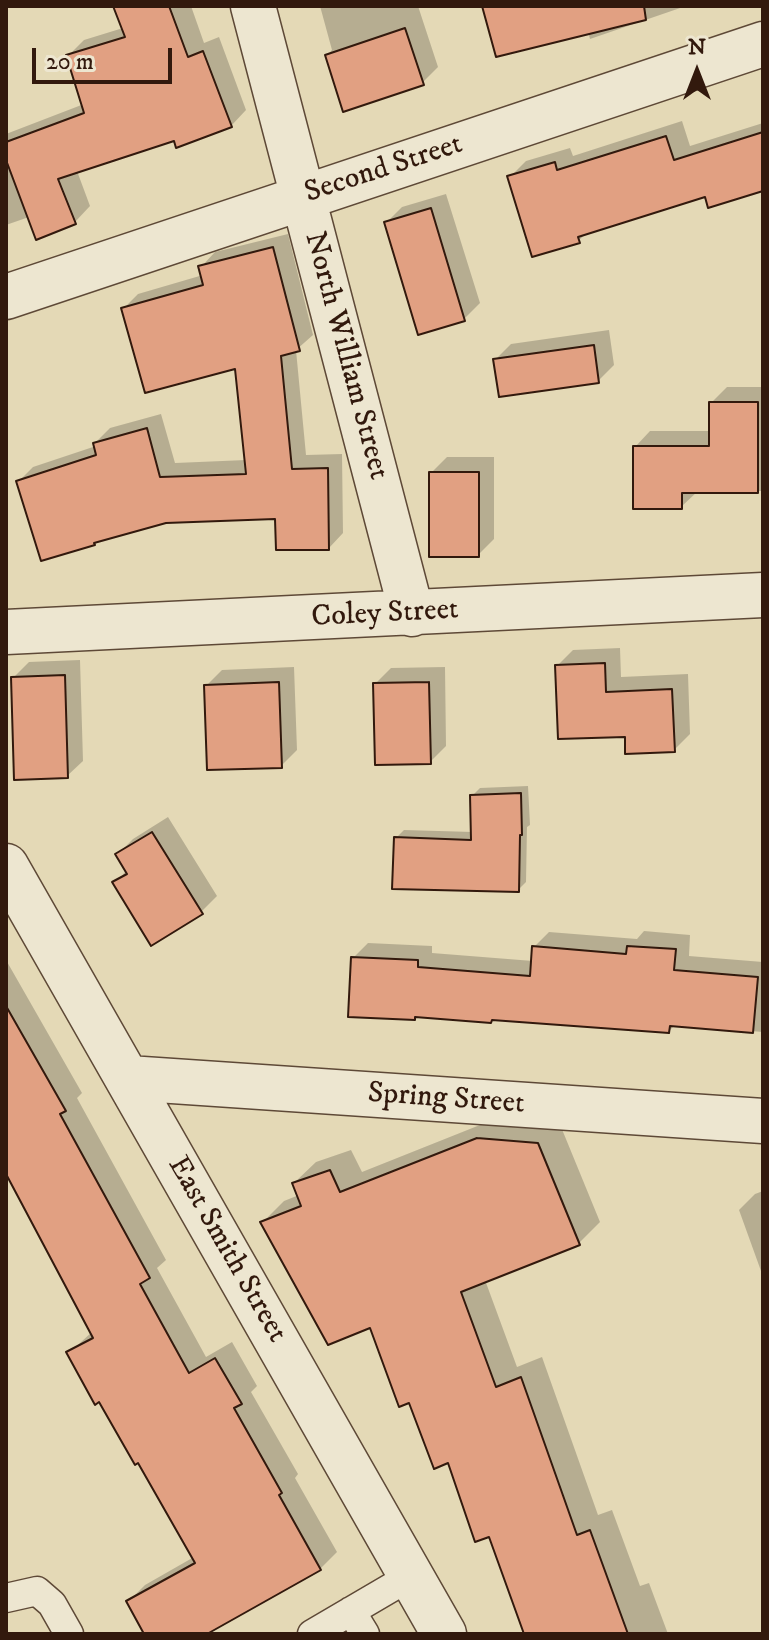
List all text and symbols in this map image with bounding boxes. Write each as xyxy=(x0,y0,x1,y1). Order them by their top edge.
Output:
scale bar xyxy=(36,32,176,82)
north arrow xyxy=(657,32,737,112)
text: N xyxy=(688,34,706,61)
text: 20 m xyxy=(46,47,94,77)
street label: Second Street xyxy=(301,128,467,212)
street label: North William Street xyxy=(295,228,395,484)
street label: Coley Street xyxy=(310,593,460,637)
street label: Spring Street xyxy=(366,1077,526,1123)
street label: East Smith Street xyxy=(158,1151,294,1349)

